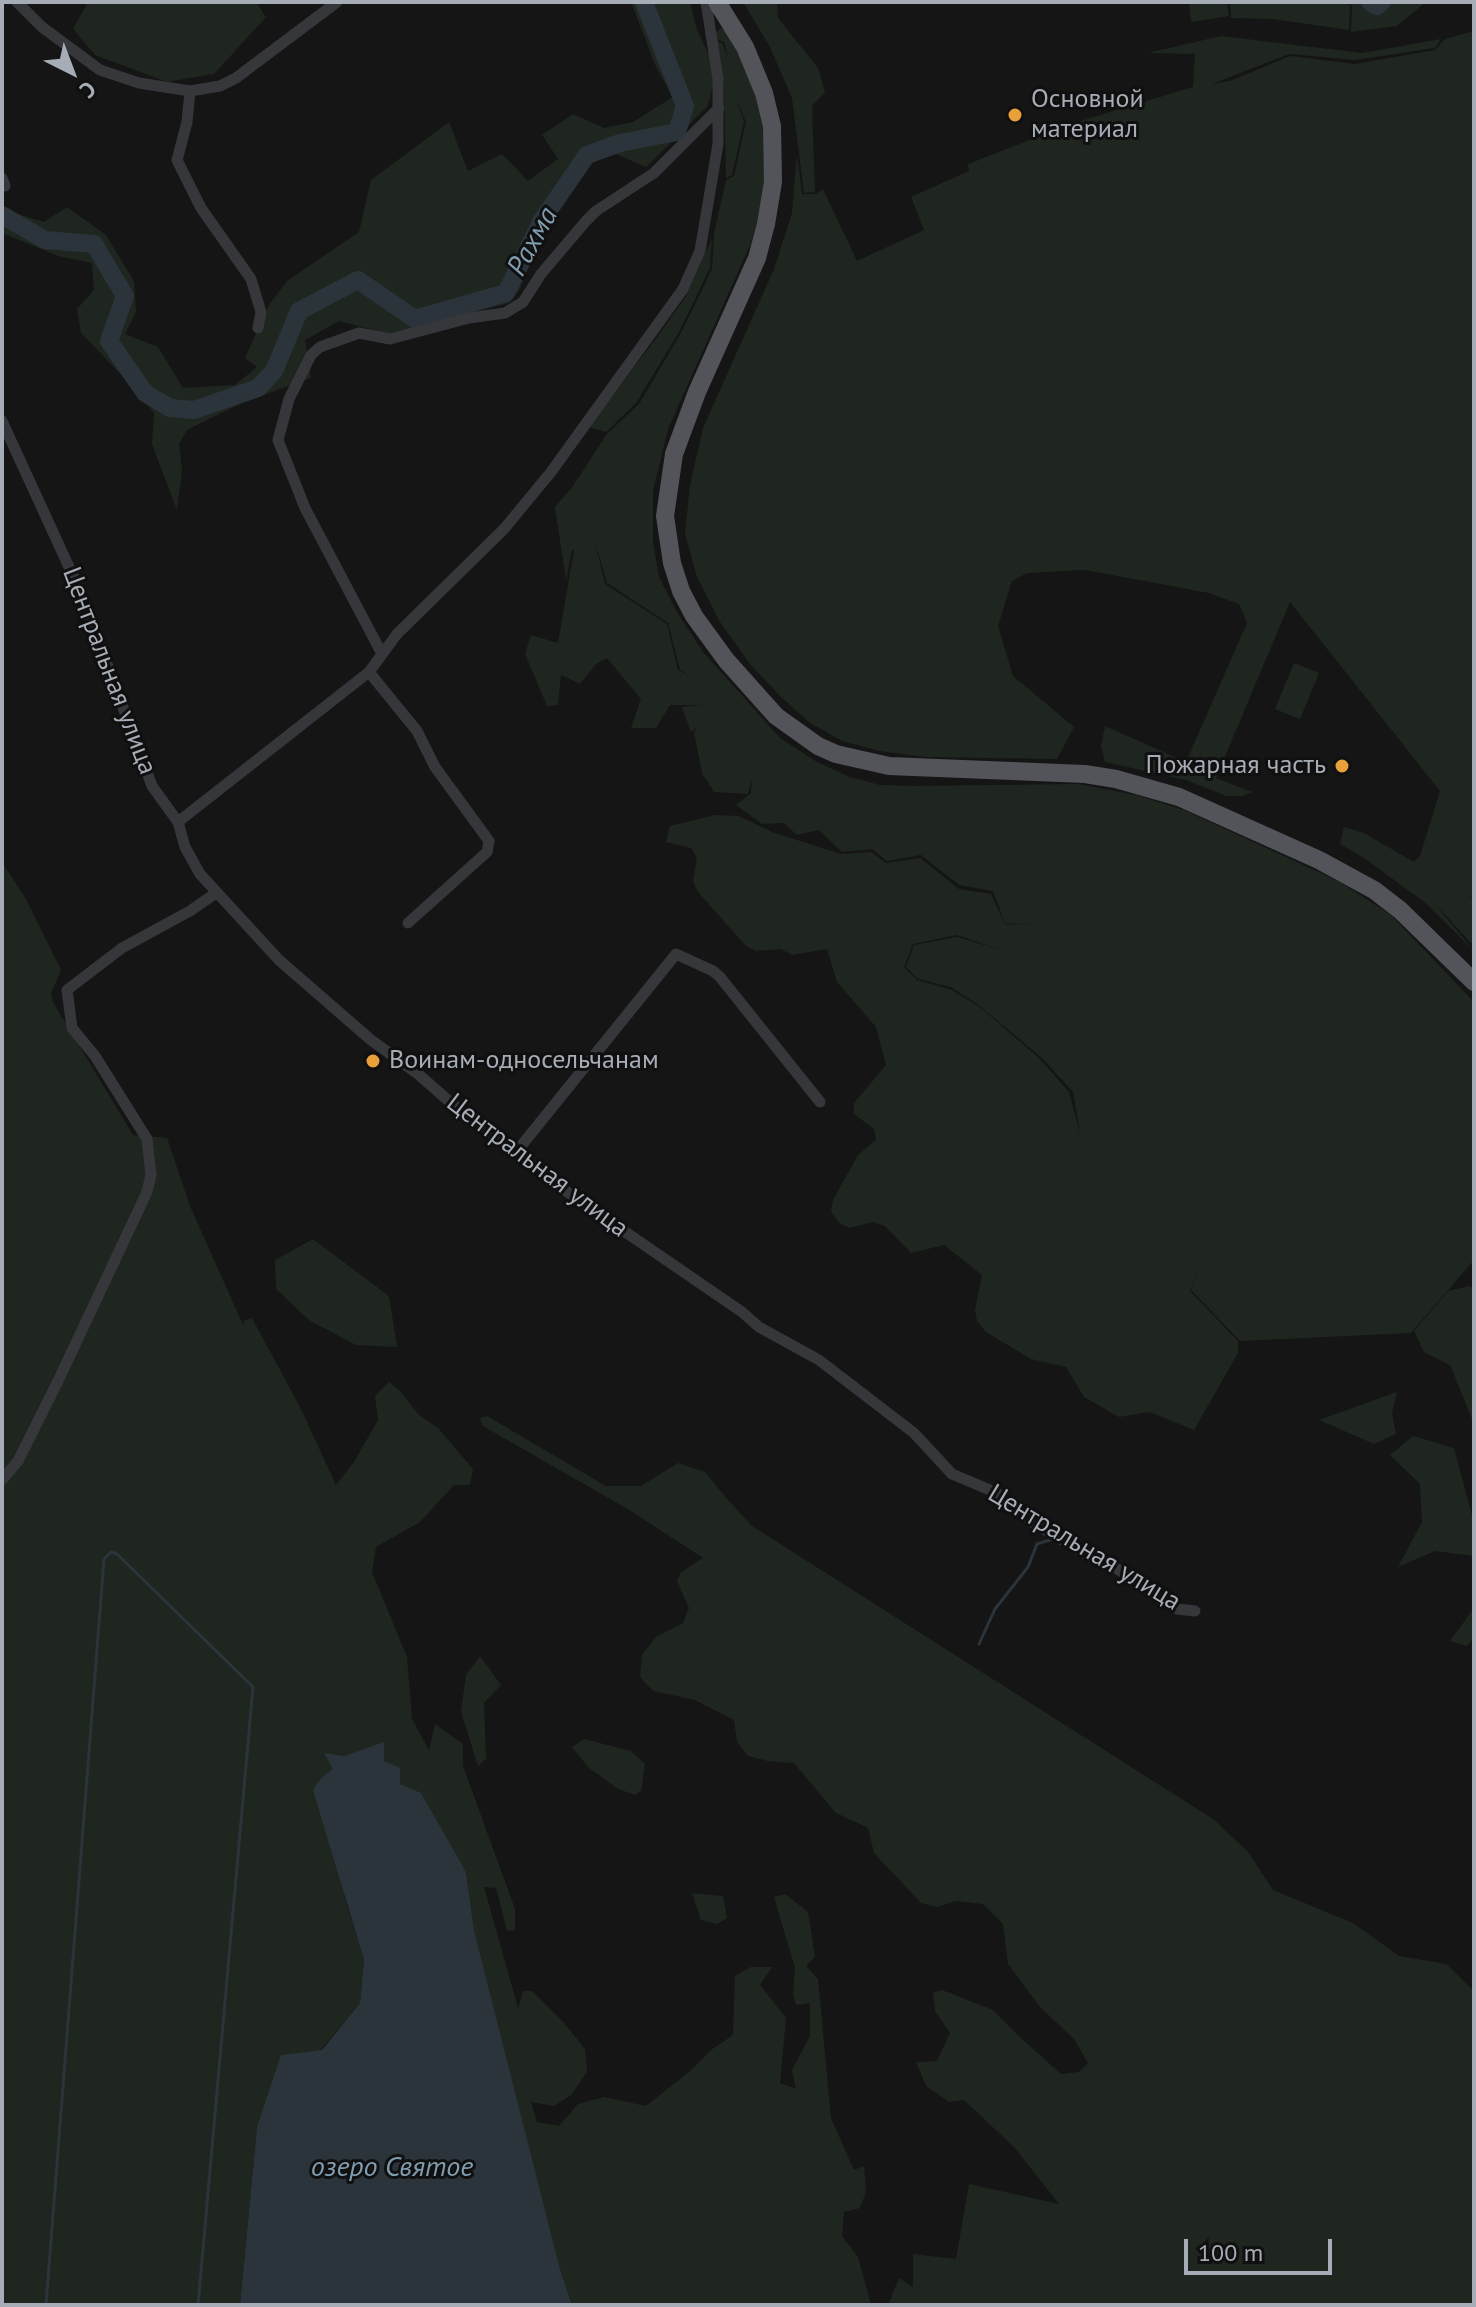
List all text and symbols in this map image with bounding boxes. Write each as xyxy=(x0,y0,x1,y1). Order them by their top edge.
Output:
north arrow xyxy=(32,32,112,112)
text: С xyxy=(74,75,102,104)
place label: Основной материал xyxy=(1031,84,1144,146)
marker: Основной материал xyxy=(1006,106,1024,124)
water label: Рахма xyxy=(501,202,565,282)
street label: Центральная улица xyxy=(55,563,163,779)
place label: Пожарная часть xyxy=(1145,750,1326,782)
marker: Пожарная часть xyxy=(1333,757,1351,775)
place label: Воинам-односельчанам xyxy=(389,1045,659,1077)
marker: Воинам-односельчанам xyxy=(364,1052,382,1070)
street label: Центральная улица xyxy=(440,1088,634,1244)
street label: Центральная улица xyxy=(982,1478,1186,1618)
water label: озеро Святое xyxy=(311,2151,473,2185)
scale bar xyxy=(1188,2223,1336,2273)
text: 100 m xyxy=(1198,2237,1263,2268)

